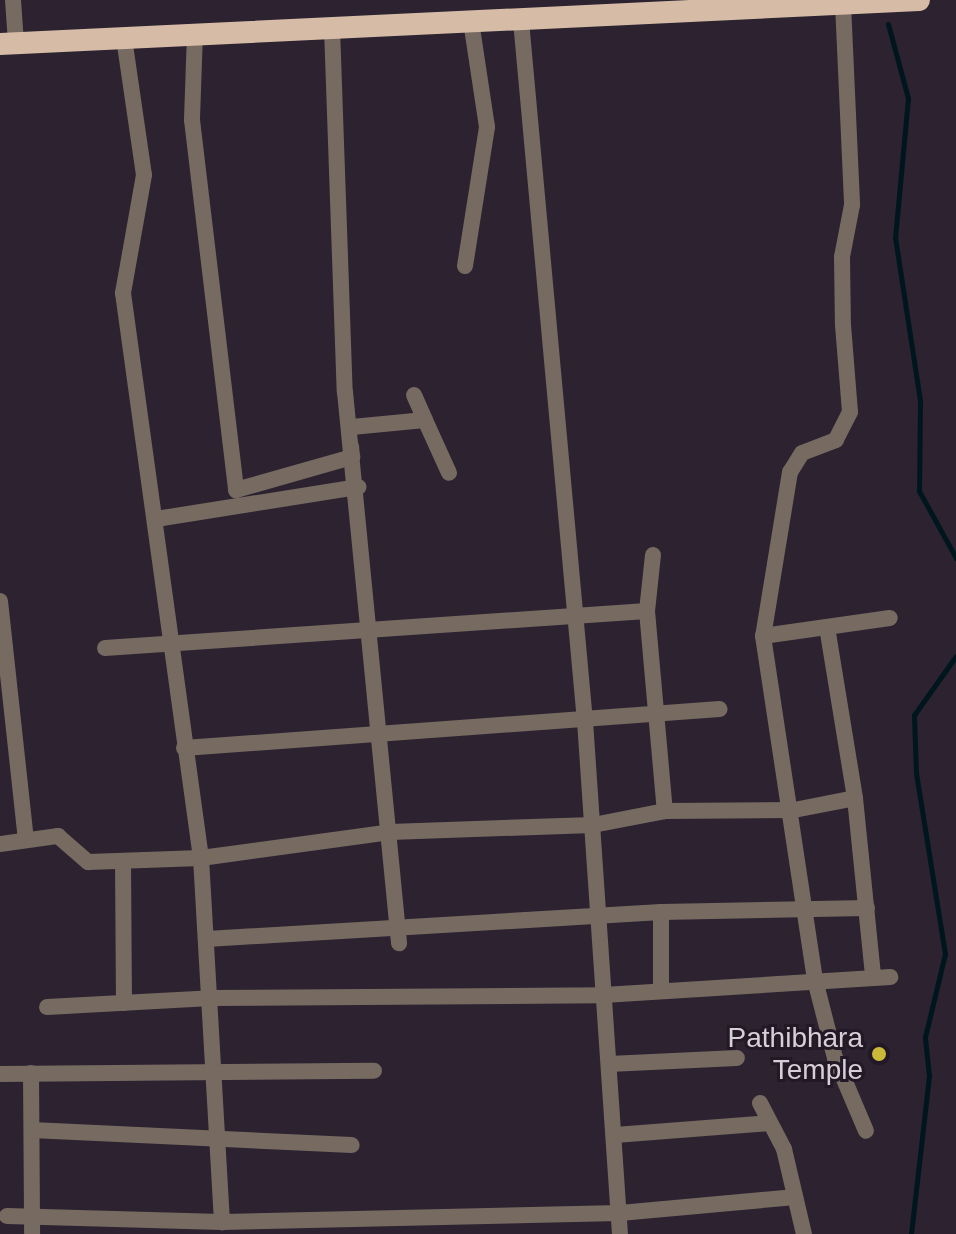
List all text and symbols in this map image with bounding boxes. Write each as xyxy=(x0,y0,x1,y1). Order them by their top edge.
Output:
place label: Pathibhara Temple xyxy=(728,1021,863,1087)
marker: Pathibhara Temple xyxy=(870,1045,888,1063)

